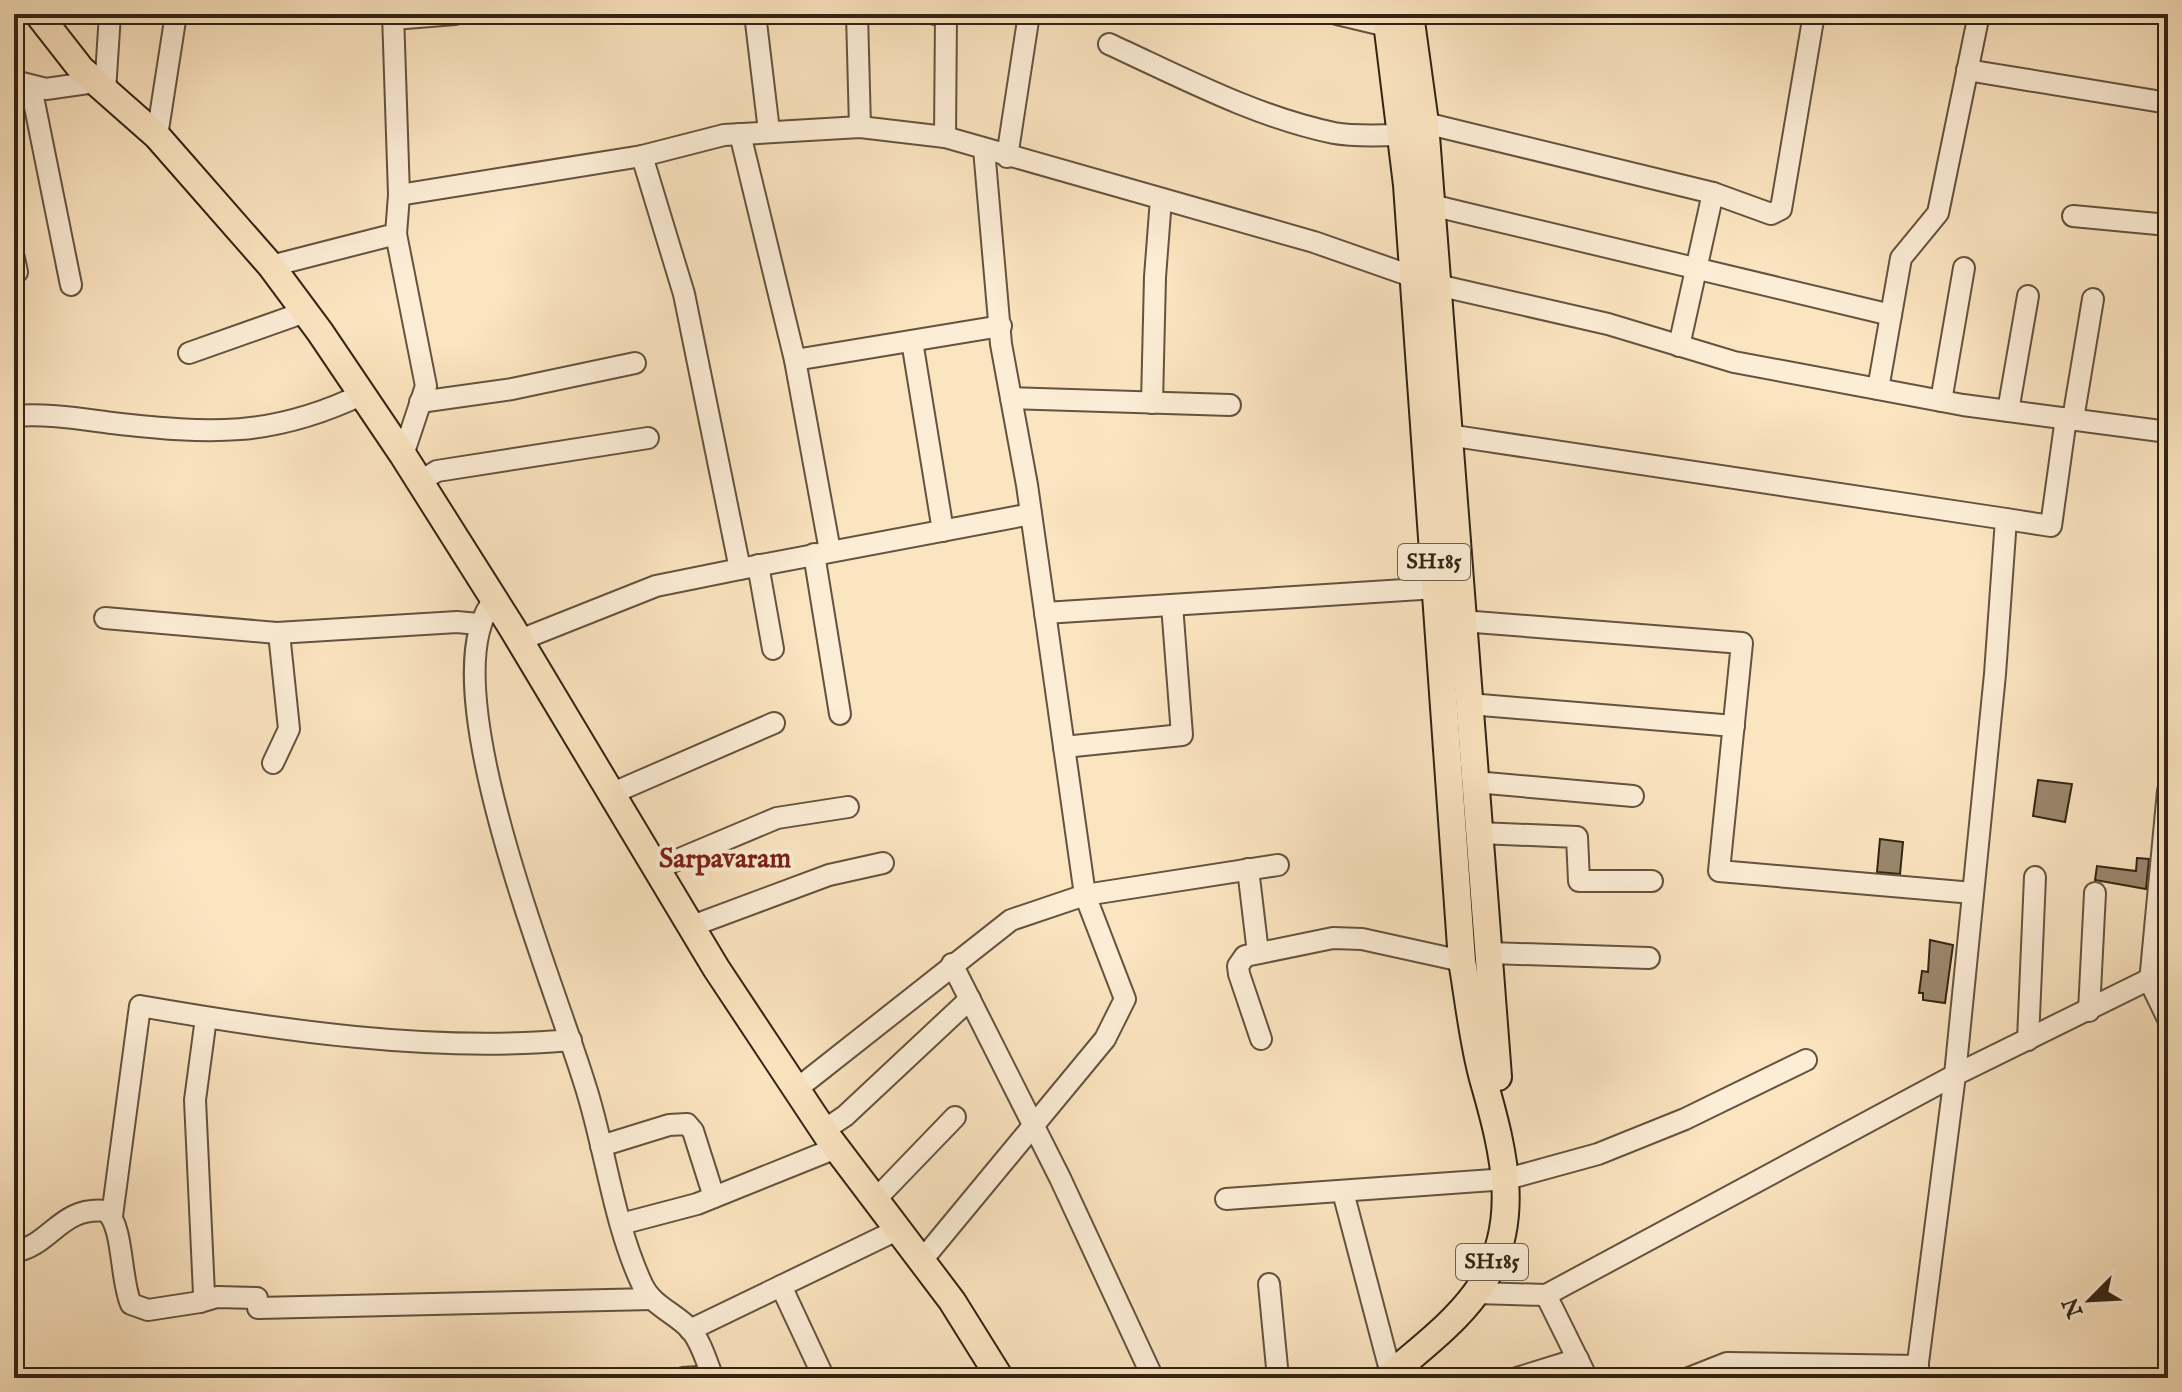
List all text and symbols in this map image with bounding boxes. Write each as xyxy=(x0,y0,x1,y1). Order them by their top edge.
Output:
road number: SH185 xyxy=(1398,544,1470,580)
district label: Sarpavaram xyxy=(659,842,791,877)
road number: SH185 xyxy=(1456,1244,1528,1280)
north arrow xyxy=(2050,1260,2130,1340)
text: N xyxy=(2057,1293,2091,1323)

